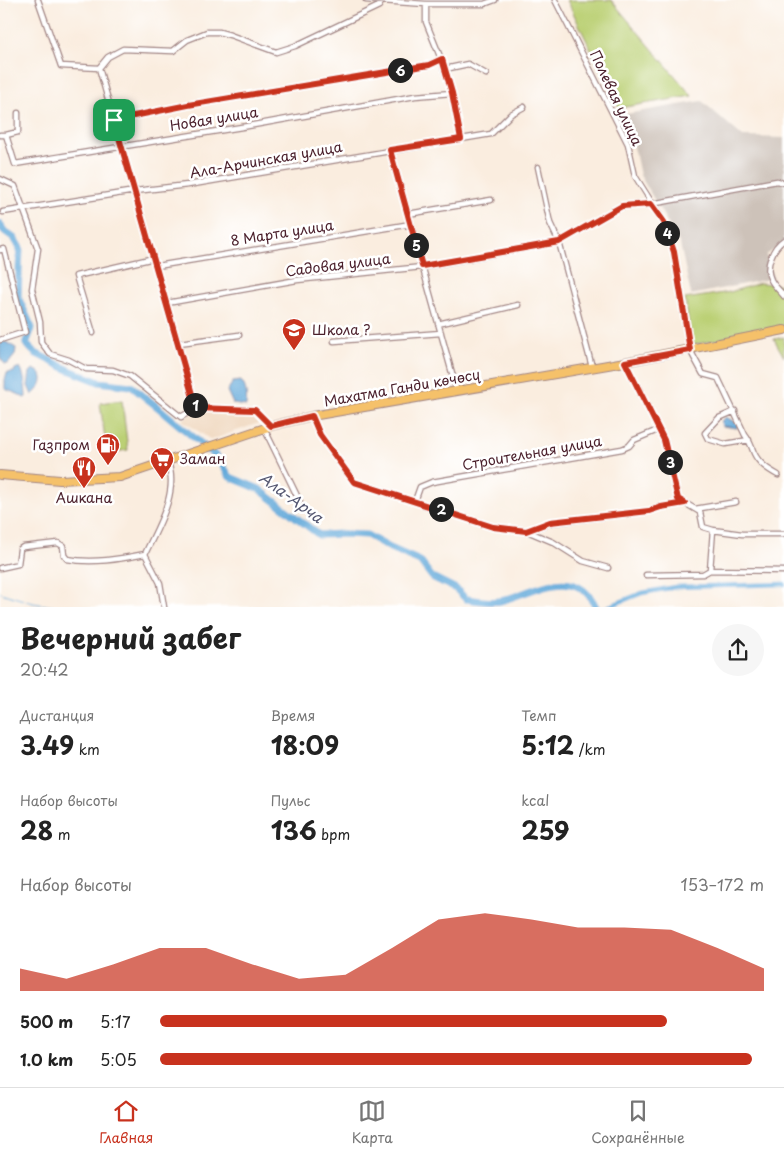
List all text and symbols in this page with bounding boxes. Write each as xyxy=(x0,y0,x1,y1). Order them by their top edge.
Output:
street label: Полевая улица xyxy=(585,46,648,149)
pin: 6 xyxy=(388,58,412,82)
text: 6 xyxy=(396,60,405,81)
pin xyxy=(93,99,135,141)
street label: Новая улица xyxy=(168,101,260,136)
icon: arrive xyxy=(100,106,128,134)
street label: Ала-Арчинская улица xyxy=(188,136,344,183)
street label: 8 Марта улица xyxy=(229,214,335,251)
pin: 4 xyxy=(654,220,680,246)
text: 4 xyxy=(663,223,672,244)
pin: 5 xyxy=(404,232,428,258)
text: 5 xyxy=(412,235,421,256)
street label: Садовая улица xyxy=(284,248,392,281)
school or university icon: Школа ? xyxy=(281,317,307,351)
place label: Школа ? xyxy=(312,319,370,340)
street label: Махатма Ганди көчөсү xyxy=(322,363,482,412)
pin: 1 xyxy=(182,392,208,418)
text: 1 xyxy=(192,395,199,416)
street label: Строительная улица xyxy=(460,430,604,475)
fuel station icon: Газпром xyxy=(95,432,121,466)
place label: Газпром xyxy=(33,434,90,455)
supermarket icon: Заман xyxy=(149,446,175,480)
place label: Заман xyxy=(180,448,225,469)
pin: 3 xyxy=(658,450,682,474)
text: 3 xyxy=(666,452,675,473)
restaurant icon: Ашкана xyxy=(71,455,97,489)
water label: Ала-Арча xyxy=(255,466,329,528)
place label: Ашкана xyxy=(56,487,112,508)
pin: 2 xyxy=(428,496,454,522)
text: 2 xyxy=(437,499,446,520)
text: Вечерний забег xyxy=(20,616,241,659)
button: share xyxy=(712,624,764,676)
text: 20:42 xyxy=(20,657,69,681)
text: Дистанция xyxy=(20,705,94,726)
text: Время xyxy=(271,705,315,726)
text: Темп xyxy=(521,705,557,726)
text: 3.49 xyxy=(20,726,74,764)
text: 18:09 xyxy=(271,726,339,764)
text: 5:12 xyxy=(521,726,574,764)
text: km xyxy=(74,739,100,760)
text: /km xyxy=(574,739,606,760)
text: Набор высоты xyxy=(20,790,118,811)
text: Пульс xyxy=(271,790,310,811)
text: kcal xyxy=(521,790,549,811)
text: 28 xyxy=(20,811,53,849)
text: 136 xyxy=(271,811,317,849)
text: 259 xyxy=(521,811,569,849)
text: m xyxy=(53,824,71,845)
text: bpm xyxy=(317,824,350,845)
text: Набор высоты xyxy=(20,872,132,896)
text: 153–172 m xyxy=(680,872,764,896)
text: 500 m xyxy=(20,1009,73,1033)
text: 5:17 xyxy=(100,1009,131,1033)
text: 1.0 km xyxy=(20,1047,73,1071)
text: 5:05 xyxy=(100,1047,137,1071)
tab: Главная xyxy=(99,1097,153,1148)
tab: Карта xyxy=(352,1097,393,1148)
tab: Сохранённые xyxy=(591,1097,685,1148)

